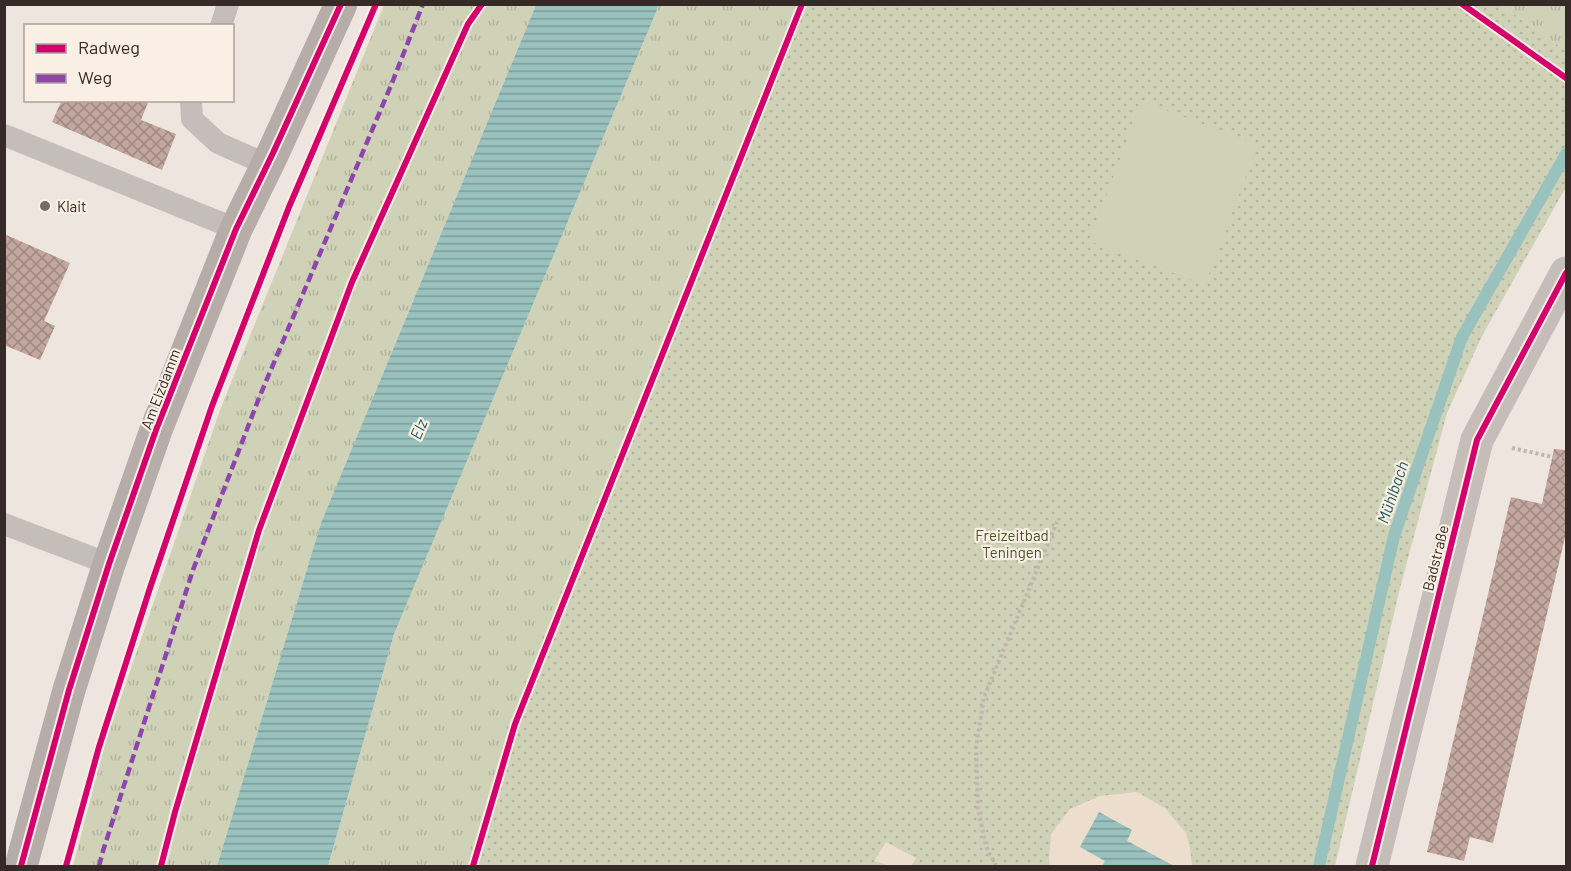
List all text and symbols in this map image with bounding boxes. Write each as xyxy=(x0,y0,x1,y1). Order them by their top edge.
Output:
legend xyxy=(24,24,234,102)
text: Radweg xyxy=(78,36,140,58)
text: Weg xyxy=(78,66,112,88)
place label: Klait xyxy=(57,197,87,215)
marker: Klait xyxy=(38,199,52,213)
street label: Am Elzdamm xyxy=(136,346,184,432)
water label: Elz xyxy=(405,415,431,442)
water label: Mühlbach xyxy=(1372,458,1412,526)
street label: Badstraße xyxy=(1418,523,1452,593)
park label: Freizeitbad Teningen xyxy=(975,526,1049,561)

